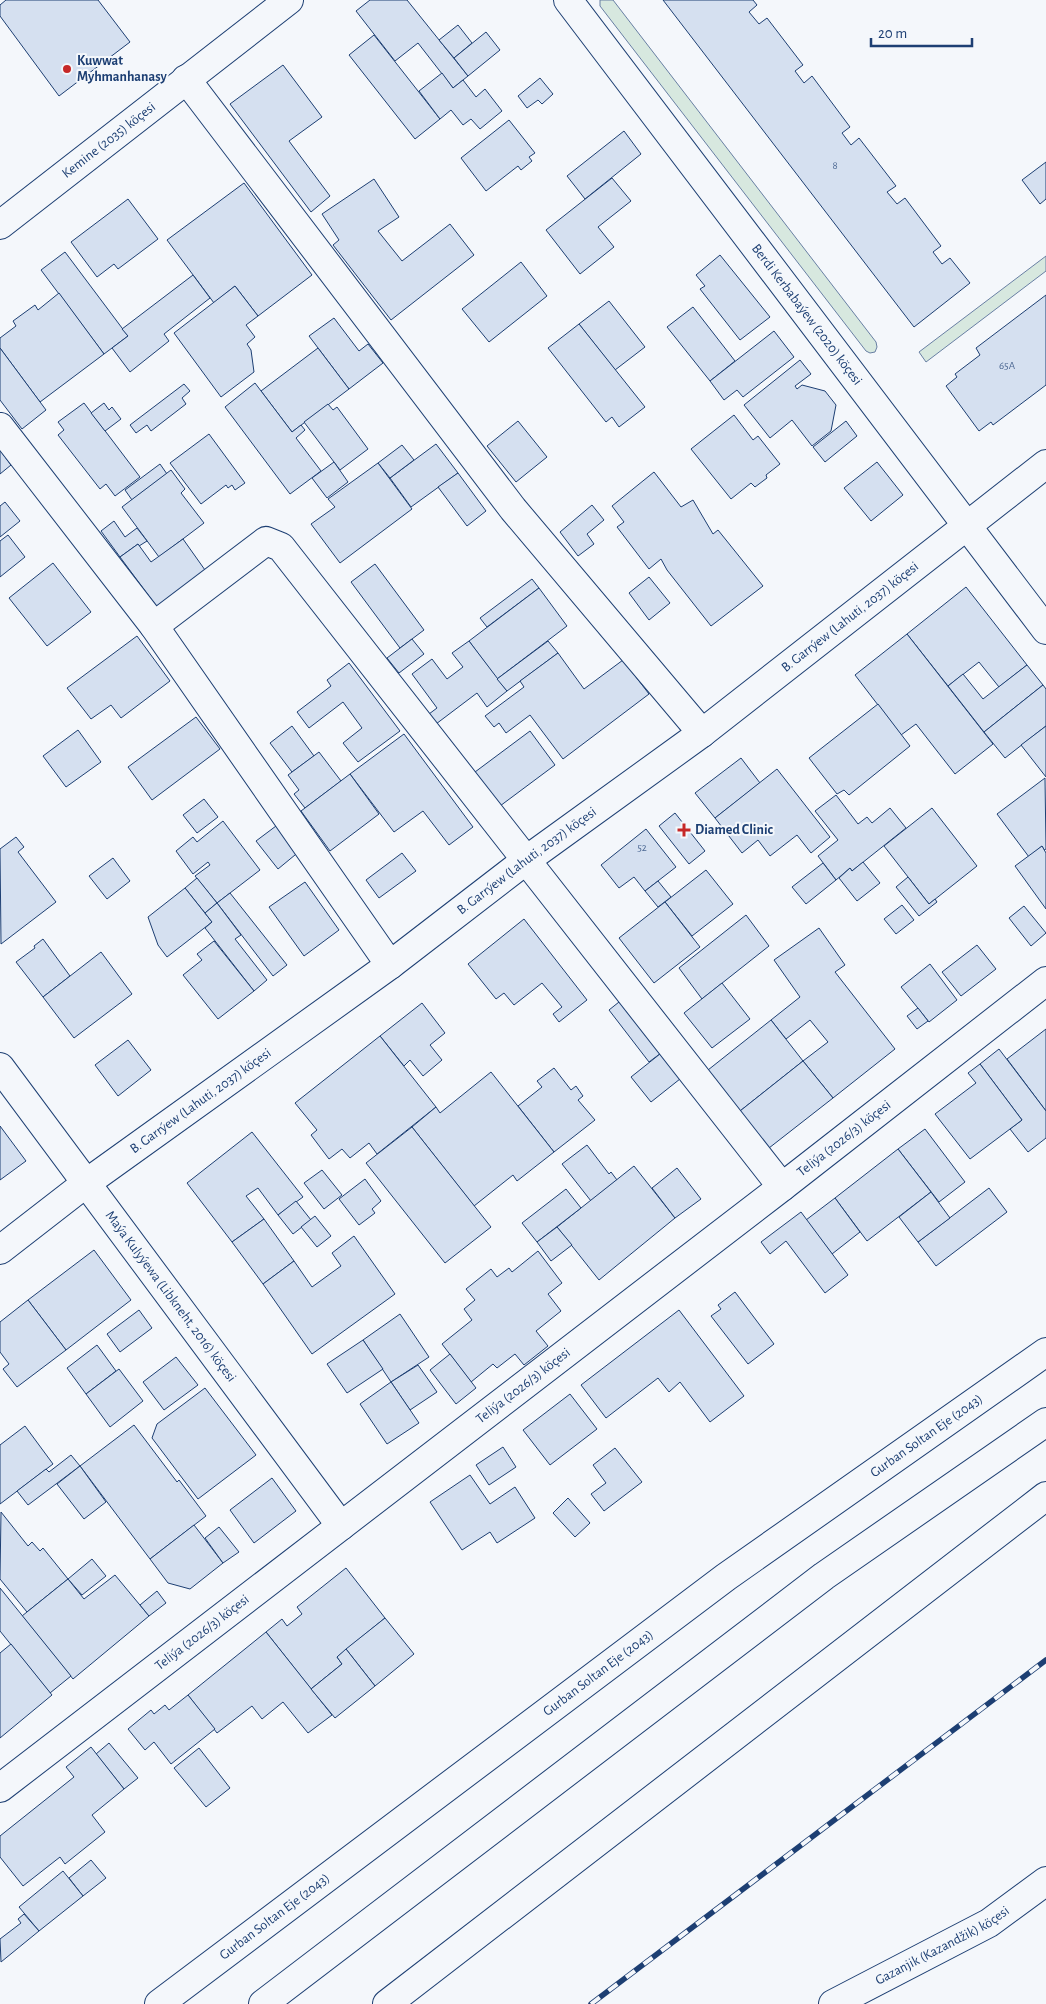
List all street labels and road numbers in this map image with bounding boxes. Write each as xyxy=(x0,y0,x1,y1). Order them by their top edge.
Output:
street label: Kemine (2035) köçesi xyxy=(60,100,158,181)
street label: Berdi Kerbabaýew (2020) köçesi xyxy=(749,242,865,388)
street label: B. Garrýew (Lahuti, 2037) köçesi xyxy=(779,559,921,675)
street label: B. Garrýew (Lahuti, 2037) köçesi xyxy=(455,805,599,917)
street label: B. Garrýew (Lahuti, 2037) köçesi xyxy=(128,1046,274,1156)
street label: Teliýa (2026/3) köçesi xyxy=(795,1098,894,1179)
street label: Maýa Kulyýewa (Libkneht, 2016) köçesi xyxy=(103,1209,238,1385)
street label: Teliýa (2026/3) köçesi xyxy=(474,1345,573,1426)
street label: Gurban Soltan Eje (2043) xyxy=(868,1392,985,1480)
street label: Teliýa (2026/3) köçesi xyxy=(153,1592,252,1673)
street label: Gurban Soltan Eje (2043) xyxy=(541,1627,656,1719)
street label: Gurban Soltan Eje (2043) xyxy=(217,1871,332,1963)
street label: Gazanjik (Kazandžik) köçesi xyxy=(873,1904,1012,1988)

